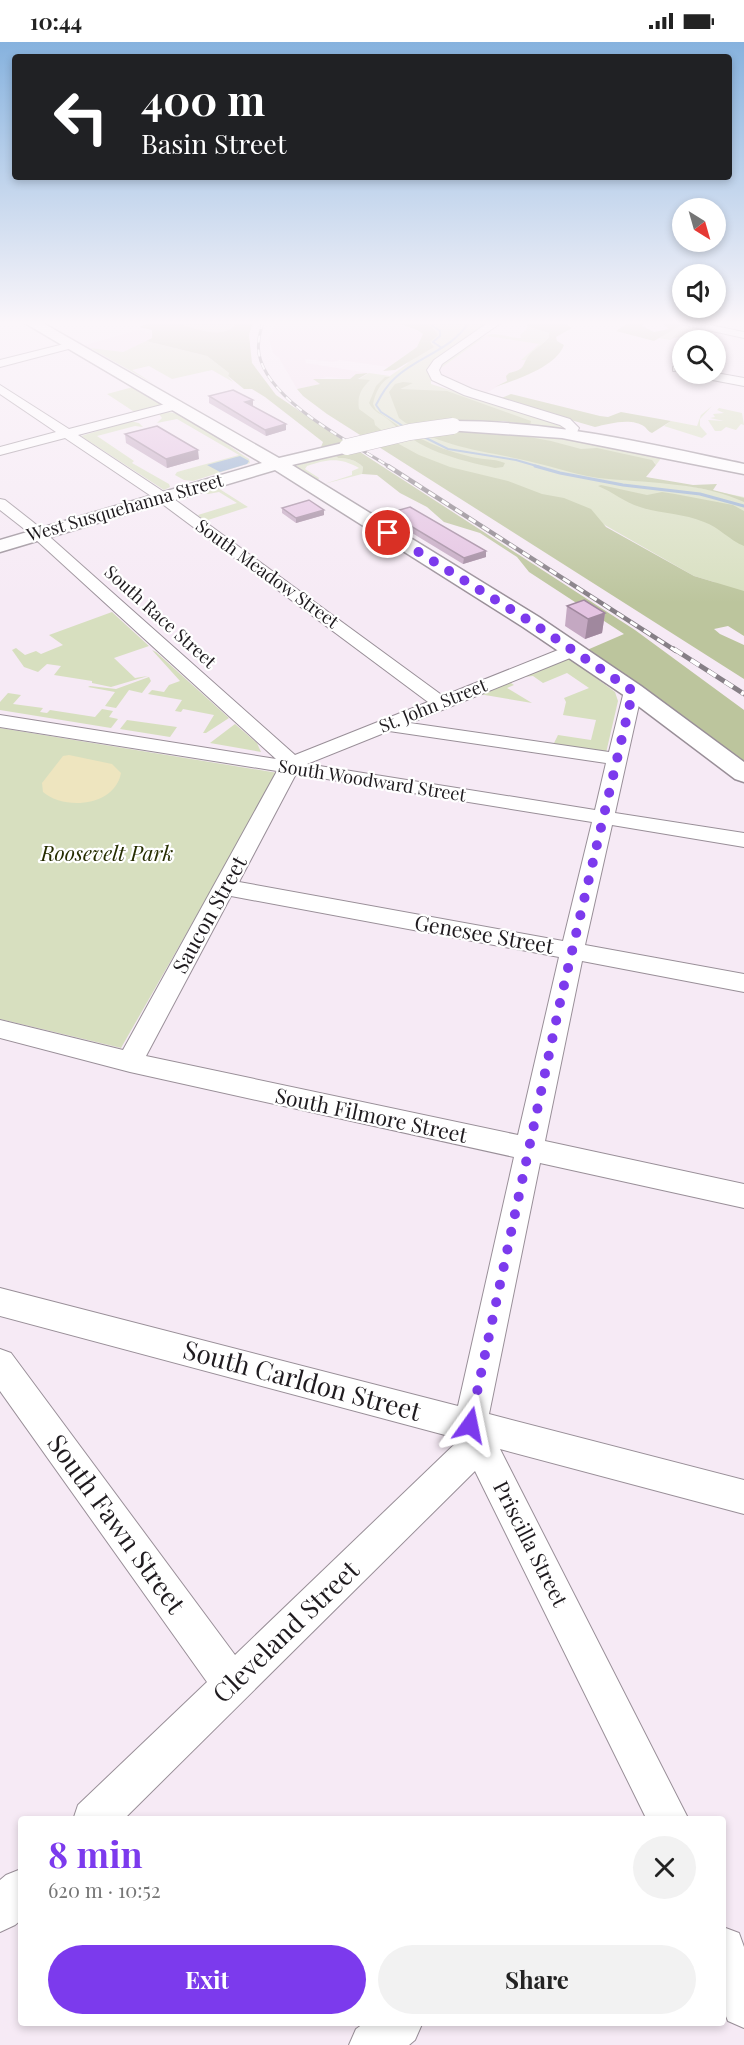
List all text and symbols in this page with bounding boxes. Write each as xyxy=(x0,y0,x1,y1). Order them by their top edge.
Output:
text: 10:44 xyxy=(30,6,82,36)
text: 400 m xyxy=(141,71,265,127)
icon: left xyxy=(42,78,120,156)
text: Basin Street xyxy=(141,125,287,161)
north arrow xyxy=(672,198,726,252)
map controls xyxy=(672,198,726,384)
button: sound xyxy=(672,264,726,318)
button: search xyxy=(672,330,726,384)
street label: West Susquehanna Street xyxy=(23,467,226,547)
pin xyxy=(362,507,413,558)
street label: South Meadow Street xyxy=(191,513,344,634)
icon: arrive xyxy=(371,516,404,549)
street label: South Race Street xyxy=(100,560,222,673)
street label: St. John Street xyxy=(375,672,491,738)
street label: South Woodward Street xyxy=(277,753,468,807)
park label: Roosevelt Park xyxy=(40,838,174,866)
street label: Saucon Street xyxy=(165,850,252,978)
street label: Genesee Street xyxy=(413,907,557,959)
street label: South Filmore Street xyxy=(273,1080,470,1148)
street label: South Carldon Street xyxy=(180,1331,426,1428)
position arrow xyxy=(438,1393,502,1457)
street label: South Fawn Street xyxy=(40,1426,195,1620)
street label: Priscilla Street xyxy=(488,1476,576,1611)
street label: Cleveland Street xyxy=(204,1551,366,1710)
text: 8 min xyxy=(48,1829,143,1877)
button: close xyxy=(633,1836,696,1899)
text: 620 m · 10:52 xyxy=(48,1876,161,1903)
button: Exit xyxy=(48,1945,366,2014)
button: Share xyxy=(378,1945,696,2014)

